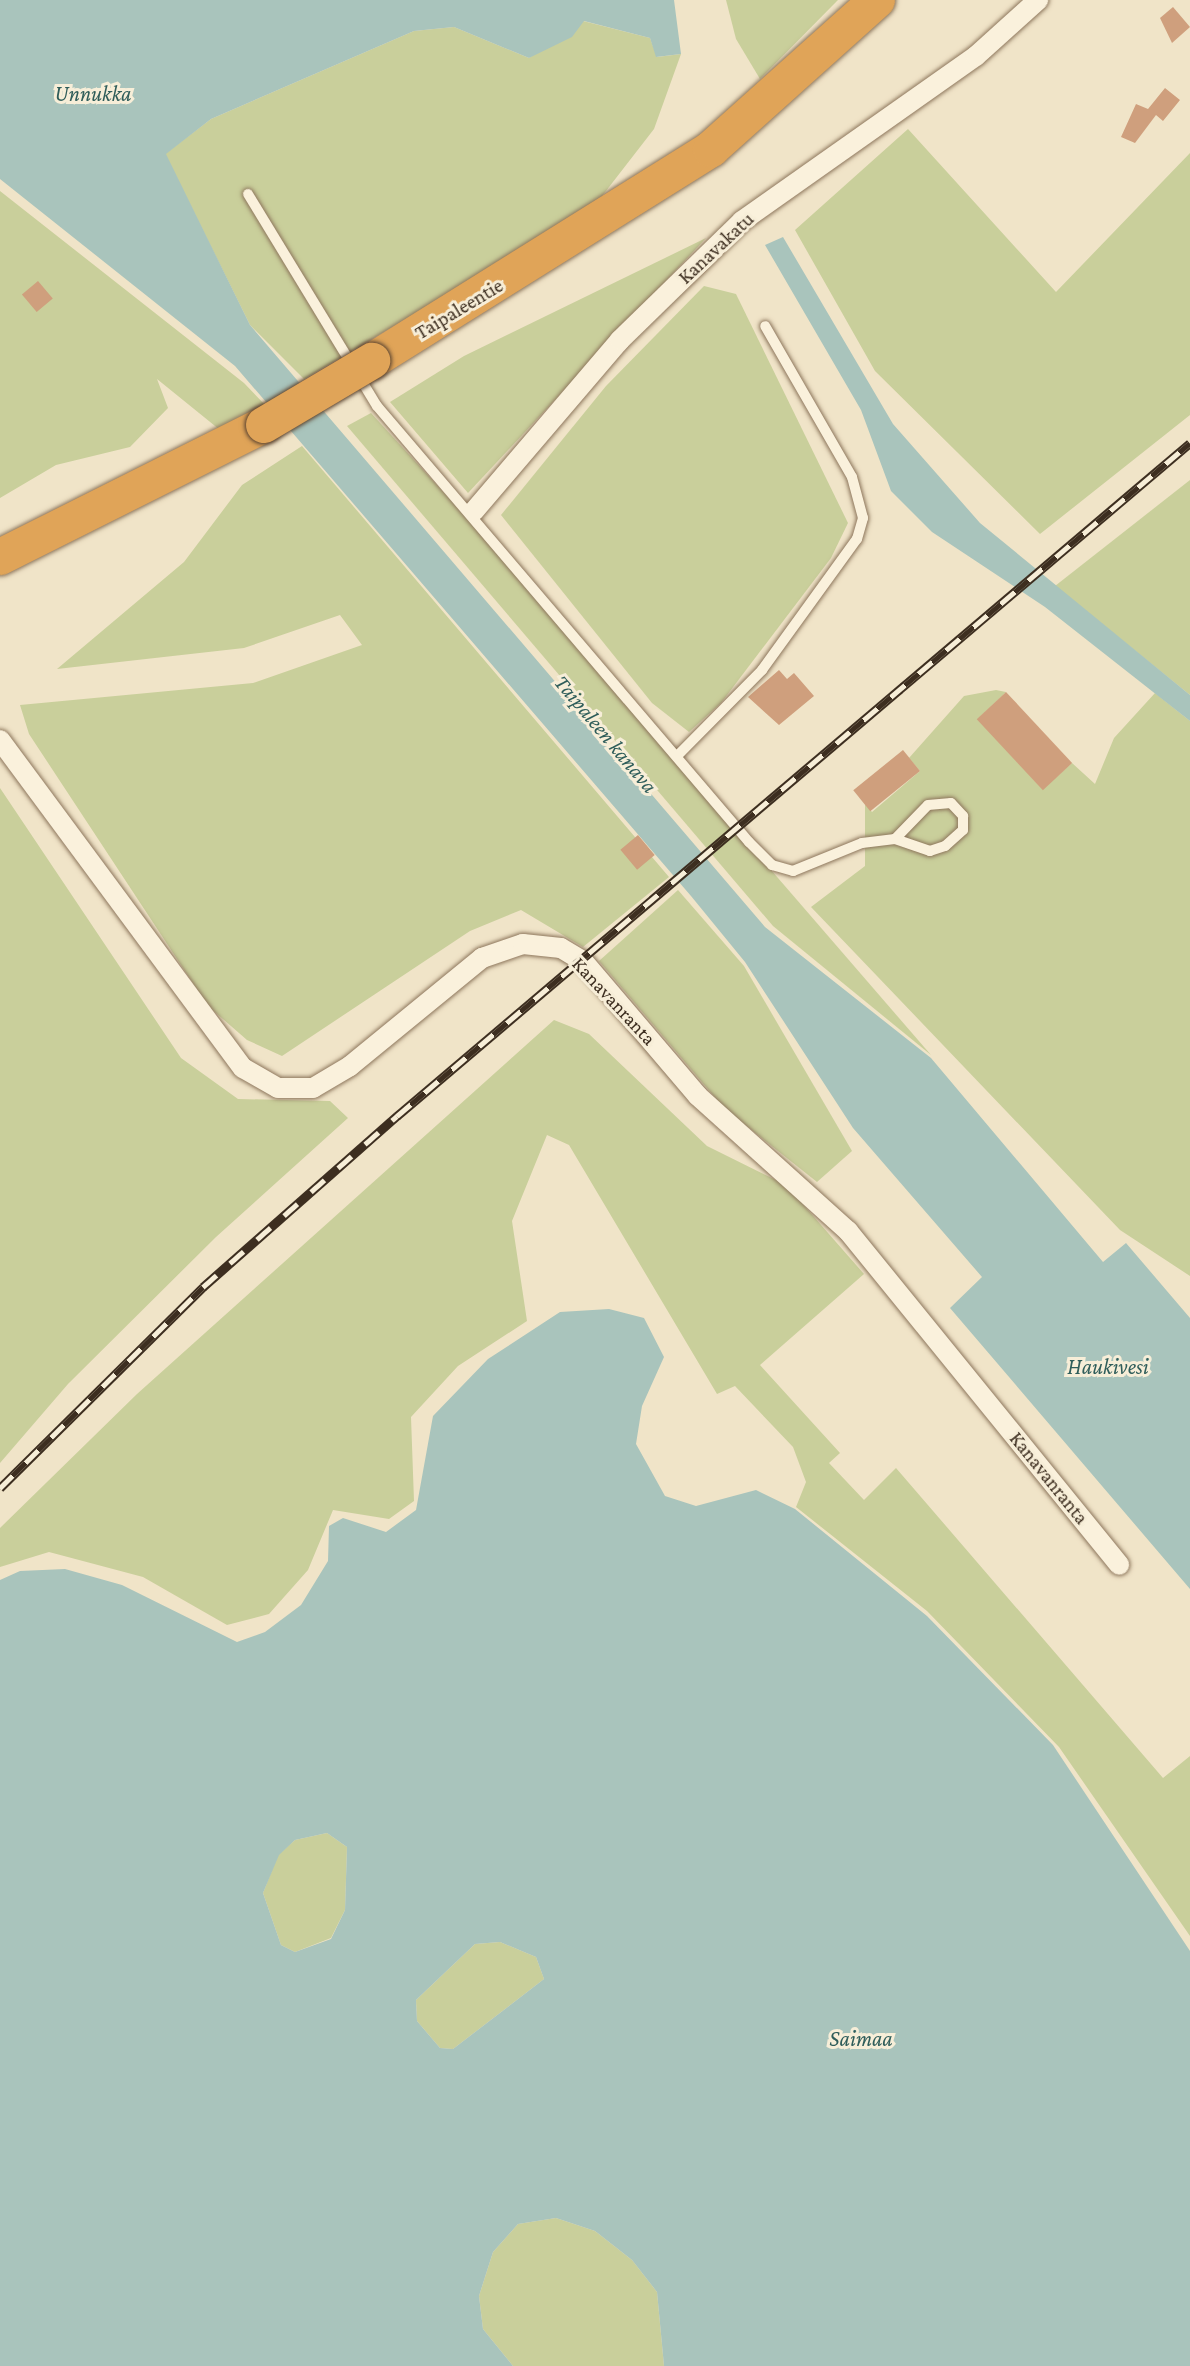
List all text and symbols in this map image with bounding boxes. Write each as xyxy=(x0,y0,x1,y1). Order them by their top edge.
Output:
water label: Unnukka xyxy=(55,81,131,107)
street label: Kanavakatu xyxy=(673,207,759,289)
street label: Taipaleentie xyxy=(411,273,507,345)
water label: Taipaleen kanava xyxy=(549,669,663,799)
street label: Kanavanranta xyxy=(567,952,661,1050)
water label: Haukivesi xyxy=(1067,1354,1149,1380)
street label: Kanavanranta xyxy=(1004,1427,1094,1529)
water label: Saimaa xyxy=(829,2026,893,2052)

